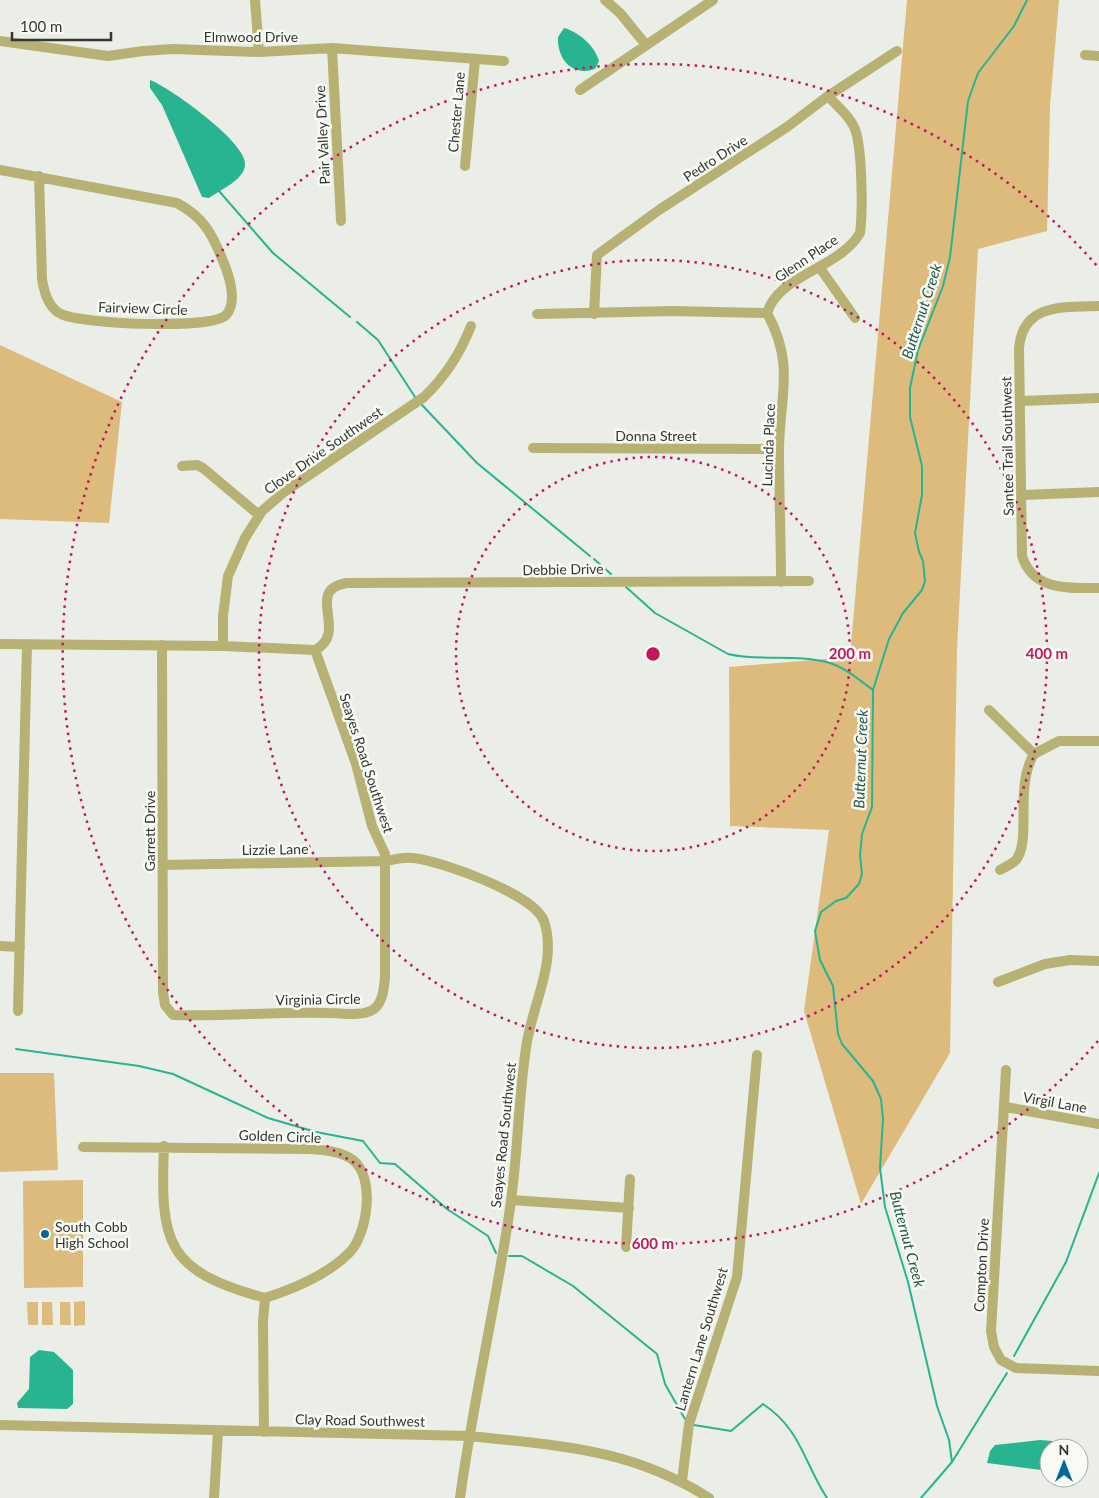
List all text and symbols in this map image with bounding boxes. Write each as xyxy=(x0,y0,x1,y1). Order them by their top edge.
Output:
scale bar xyxy=(12,10,111,42)
text: 100 m xyxy=(20,17,62,35)
street label: Elmwood Drive xyxy=(204,28,298,45)
street label: Chester Lane xyxy=(444,71,468,153)
street label: Pair Valley Drive xyxy=(311,85,333,185)
street label: Pedro Drive xyxy=(680,131,750,185)
street label: Glenn Place xyxy=(771,231,841,285)
water label: Butternut Creek xyxy=(897,260,945,361)
street label: Fairview Circle xyxy=(98,298,188,318)
street label: Santee Trail Southwest xyxy=(997,376,1017,516)
street label: Clove Drive Southwest xyxy=(260,403,386,497)
street label: Lucinda Place xyxy=(758,403,778,487)
street label: Donna Street xyxy=(615,427,697,444)
street label: Debbie Drive xyxy=(522,560,604,578)
text: 200 m xyxy=(829,644,871,662)
text: 400 m xyxy=(1026,644,1068,662)
centre of rings xyxy=(644,645,662,663)
street label: Seayes Road Southwest xyxy=(336,691,398,835)
water label: Butternut Creek xyxy=(849,708,871,809)
street label: Garrett Drive xyxy=(141,791,158,871)
street label: Lizzie Lane xyxy=(241,840,309,858)
street label: Virginia Circle xyxy=(275,990,361,1008)
street label: Seayes Road Southwest xyxy=(487,1062,519,1208)
street label: Virgil Lane xyxy=(1022,1088,1088,1116)
street label: Golden Circle xyxy=(238,1126,322,1146)
water label: Butternut Creek xyxy=(886,1189,930,1290)
place label: South Cobb High School xyxy=(55,1218,129,1251)
street label: Compton Drive xyxy=(970,1218,992,1312)
marker: South Cobb High School xyxy=(39,1228,51,1240)
text: 600 m xyxy=(632,1234,674,1252)
street label: Lantern Lane Southwest xyxy=(671,1265,731,1413)
street label: Clay Road Southwest xyxy=(295,1410,425,1430)
north arrow xyxy=(1039,1438,1089,1488)
text: N xyxy=(1059,1441,1069,1458)

